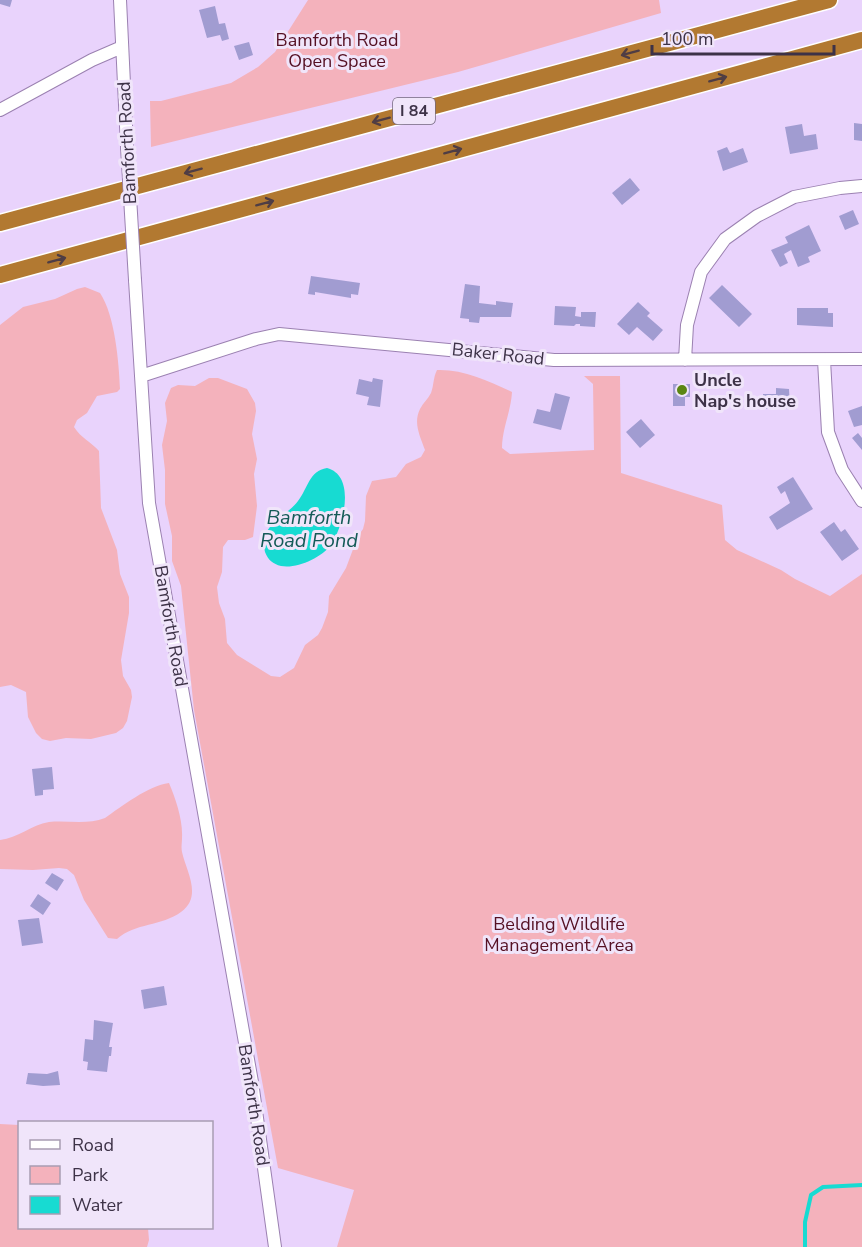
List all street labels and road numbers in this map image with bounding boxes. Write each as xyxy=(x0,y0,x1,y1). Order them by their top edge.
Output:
street label: Bamforth Road xyxy=(112,81,142,205)
road number: I 84 xyxy=(393,98,435,124)
street label: Baker Road xyxy=(450,337,546,371)
street label: Bamforth Road xyxy=(149,563,193,689)
street label: Bamforth Road xyxy=(233,1042,275,1168)

